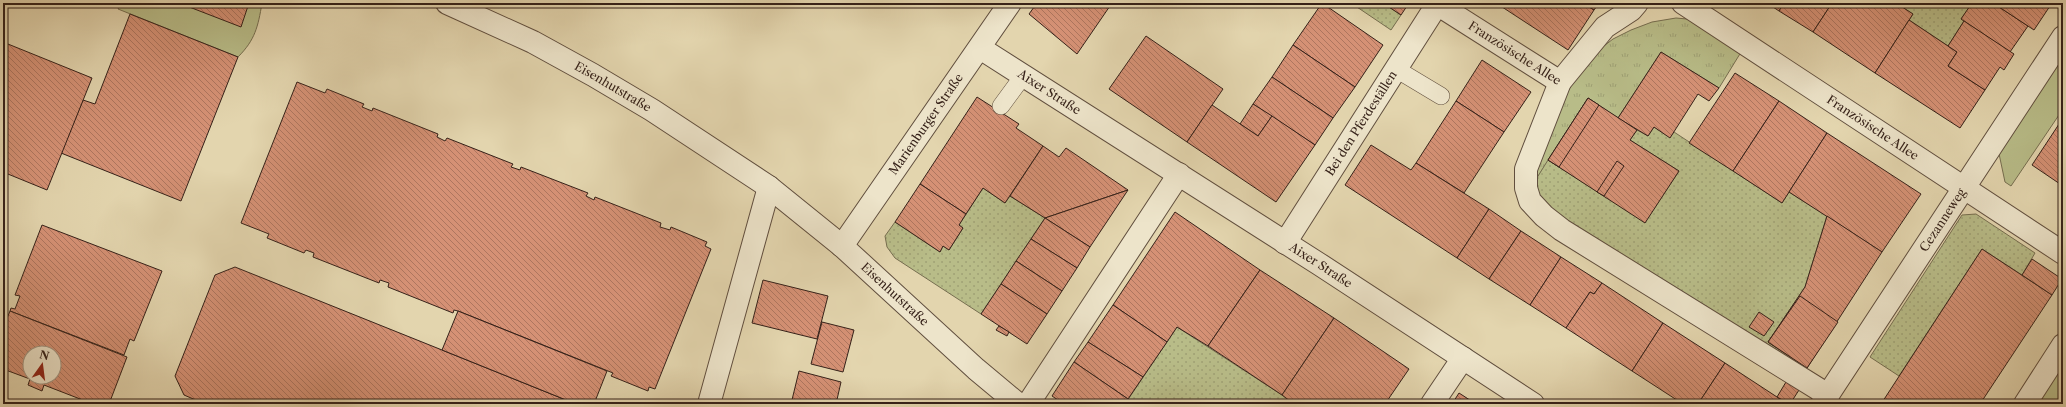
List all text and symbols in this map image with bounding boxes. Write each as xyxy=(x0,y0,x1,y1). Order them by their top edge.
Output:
street label: Französische Allee xyxy=(1466,18,1564,88)
street label: Eisenhutstraße xyxy=(572,58,654,115)
street label: Aixer Straße xyxy=(1014,65,1084,117)
street label: Bei den Pferdeställen xyxy=(1322,67,1400,178)
street label: Marienburger Straße xyxy=(885,70,966,178)
street label: Französische Allee xyxy=(1824,92,1922,163)
street label: Cezanneweg xyxy=(1916,185,1969,254)
street label: Aixer Straße xyxy=(1286,238,1355,291)
street label: Eisenhutstraße xyxy=(858,259,932,329)
north arrow xyxy=(22,345,62,385)
text: N xyxy=(38,347,51,363)

